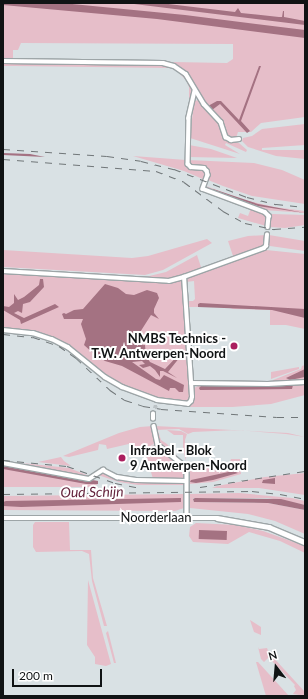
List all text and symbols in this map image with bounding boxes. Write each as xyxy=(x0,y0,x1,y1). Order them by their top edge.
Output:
place label: NMBS Technics - T.W. Antwerpen-Noord xyxy=(91,331,226,362)
marker: NMBS Technics - T.W. Antwerpen-Noord xyxy=(229,341,239,351)
place label: Infrabel - Blok 9 Antwerpen-Noord xyxy=(130,443,247,474)
marker: Infrabel - Blok 9 Antwerpen-Noord xyxy=(117,453,127,463)
water label: Oud Schijn xyxy=(60,483,124,501)
street label: Noorderlaan xyxy=(120,509,192,525)
north arrow xyxy=(256,647,296,687)
text: N xyxy=(267,648,278,662)
scale bar xyxy=(14,661,104,687)
text: 200 m xyxy=(19,668,53,683)

